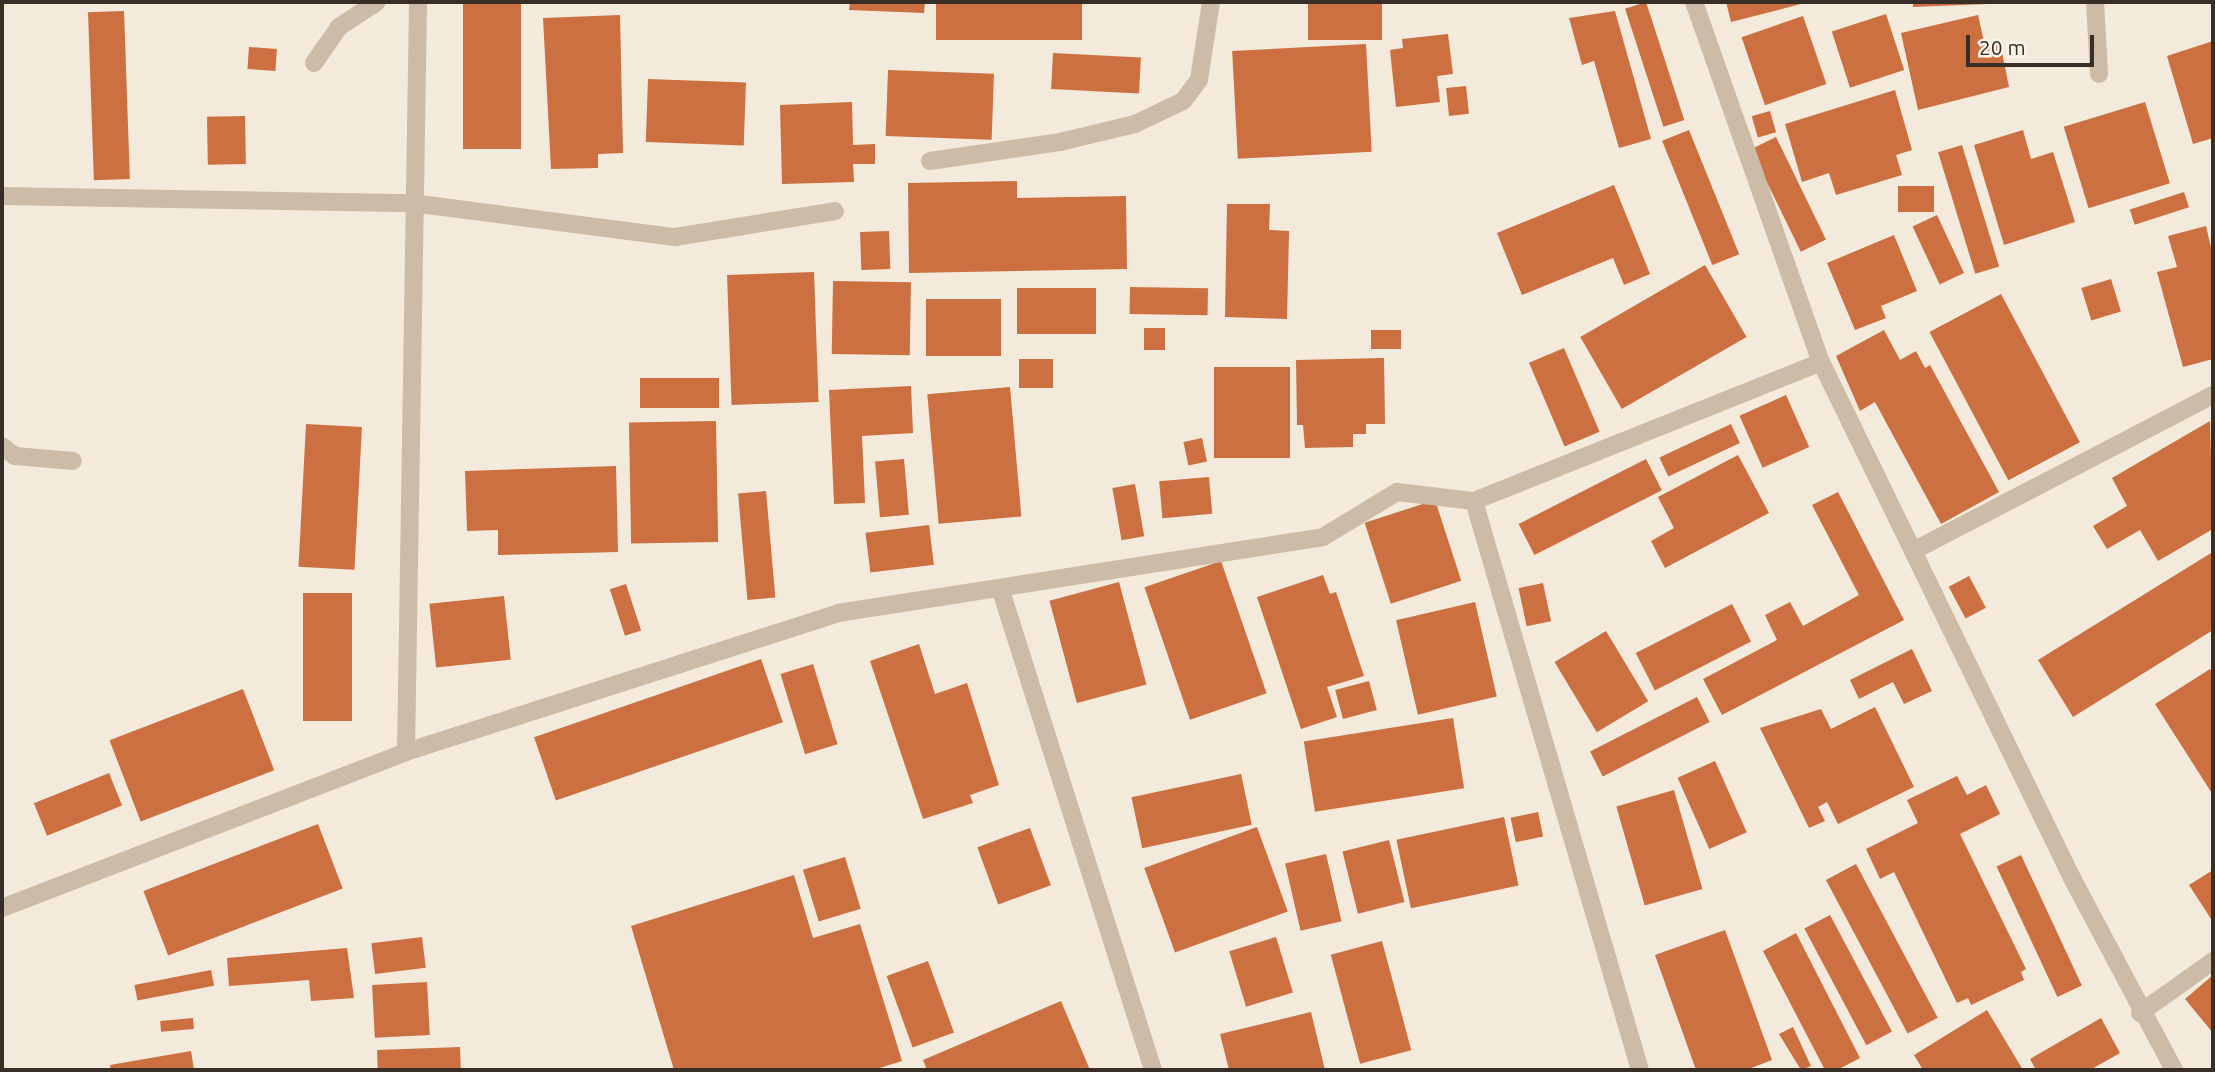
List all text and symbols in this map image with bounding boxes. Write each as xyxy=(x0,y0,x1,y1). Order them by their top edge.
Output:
scale bar xyxy=(1970,21,2098,65)
text: 20 m xyxy=(1979,35,2026,59)

